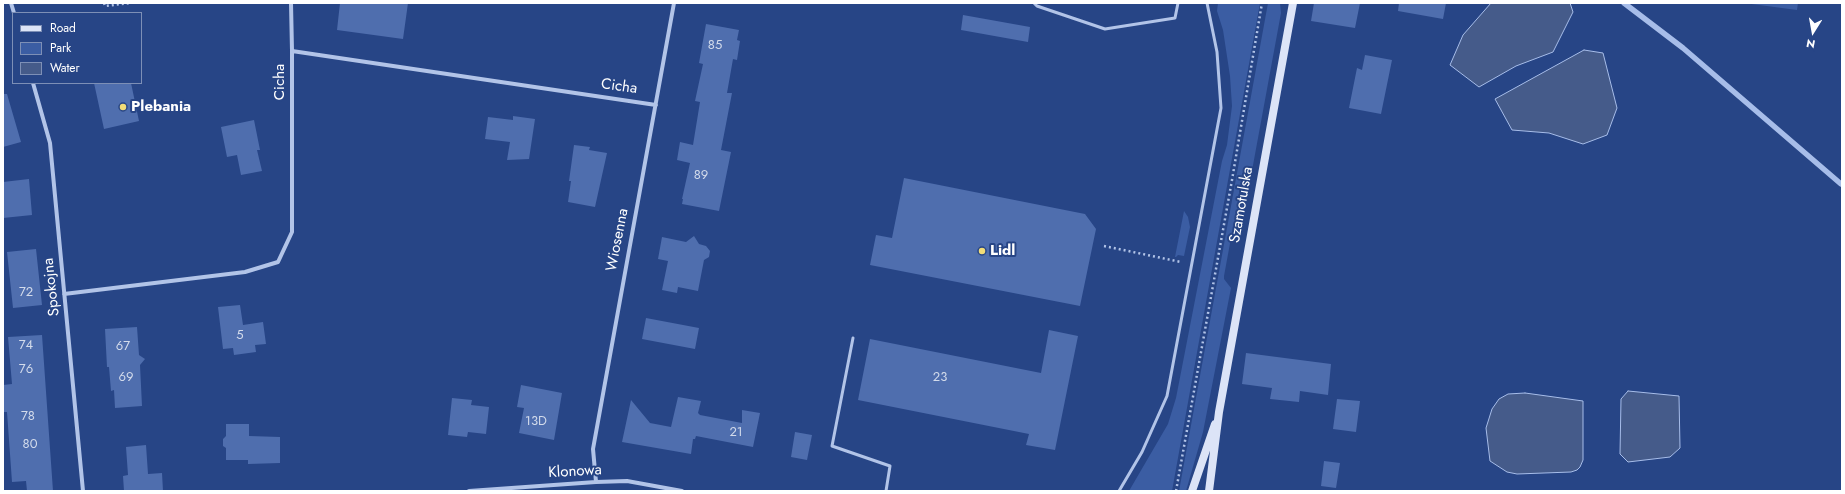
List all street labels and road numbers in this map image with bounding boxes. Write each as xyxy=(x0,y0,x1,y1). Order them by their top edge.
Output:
street label: Cicha xyxy=(271,64,289,100)
street label: Cicha xyxy=(600,76,638,98)
street label: Szamotulska xyxy=(1226,166,1258,244)
street label: Wiosenna xyxy=(603,207,633,273)
street label: Spokojna xyxy=(40,257,64,317)
street label: Klonowa xyxy=(548,462,602,482)

